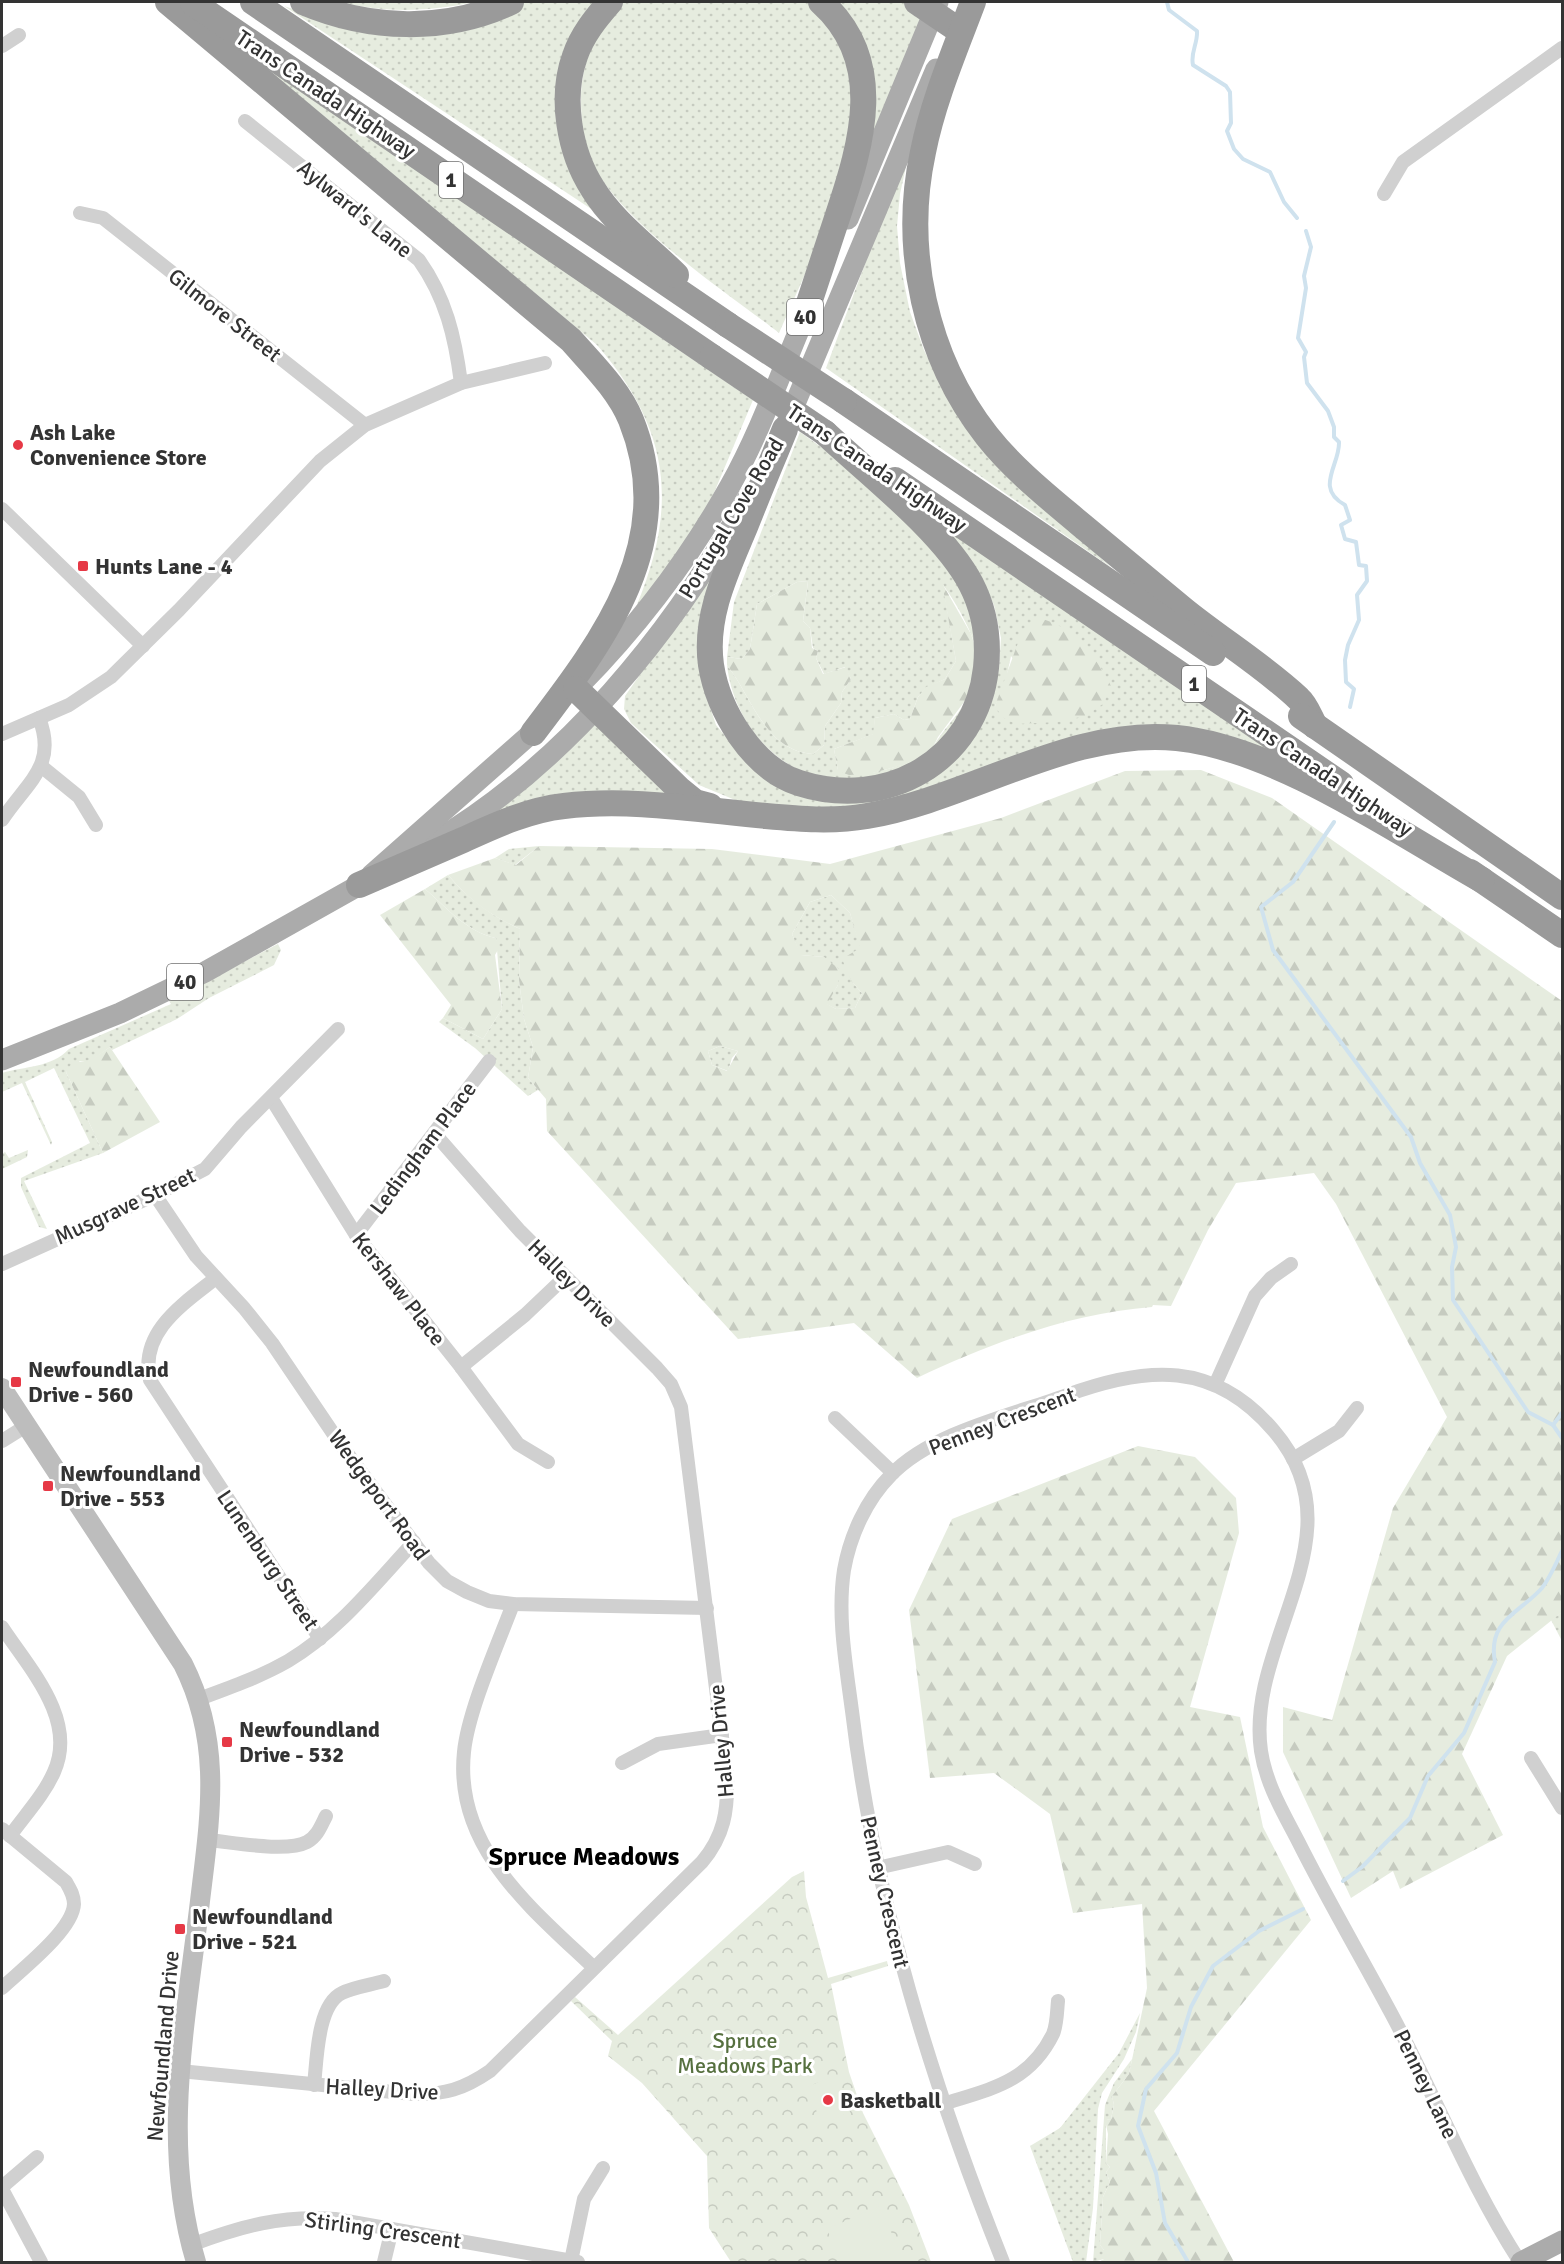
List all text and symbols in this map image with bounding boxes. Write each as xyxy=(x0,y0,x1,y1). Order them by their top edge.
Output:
street label: Trans Canada Highway xyxy=(231,24,422,165)
street label: Aylward's Lane xyxy=(292,154,418,264)
road number: 1 xyxy=(439,162,463,198)
street label: Gilmore Street xyxy=(163,262,287,368)
road number: 40 xyxy=(787,299,823,335)
street label: Trans Canada Highway xyxy=(782,398,973,539)
place label: Ash Lake Convenience Store xyxy=(30,419,207,471)
street label: Portugal Cove Road xyxy=(672,433,790,603)
marker: Ash Lake Convenience Store xyxy=(11,438,25,452)
place label: Hunts Lane - 4 xyxy=(95,553,233,580)
marker: Hunts Lane - 4 xyxy=(76,559,90,573)
road number: 1 xyxy=(1182,666,1206,702)
street label: Trans Canada Highway xyxy=(1228,702,1419,843)
road number: 40 xyxy=(167,964,203,1000)
street label: Ledingham Place xyxy=(364,1076,482,1220)
street label: Musgrave Street xyxy=(50,1161,200,1250)
street label: Kershaw Place xyxy=(346,1227,452,1351)
street label: Halley Drive xyxy=(522,1233,622,1333)
place label: Newfoundland Drive - 560 xyxy=(28,1356,169,1408)
marker: Newfoundland Drive - 560 xyxy=(9,1375,23,1389)
street label: Penney Crescent xyxy=(925,1380,1080,1461)
street label: Wedgeport Road xyxy=(323,1425,435,1565)
place label: Newfoundland Drive - 553 xyxy=(60,1460,201,1512)
marker: Newfoundland Drive - 553 xyxy=(41,1479,55,1493)
street label: Lunenburg Street xyxy=(211,1485,325,1635)
street label: Halley Drive xyxy=(703,1683,739,1799)
place label: Newfoundland Drive - 532 xyxy=(239,1716,380,1768)
marker: Newfoundland Drive - 532 xyxy=(220,1735,234,1749)
street label: Penney Crescent xyxy=(854,1813,916,1971)
district label: Spruce Meadows xyxy=(489,1841,679,1873)
place label: Newfoundland Drive - 521 xyxy=(192,1903,333,1955)
marker: Newfoundland Drive - 521 xyxy=(173,1922,187,1936)
street label: Newfoundland Drive xyxy=(141,1949,185,2143)
street label: Penney Lane xyxy=(1388,2025,1464,2143)
park label: Spruce Meadows Park xyxy=(677,2027,813,2079)
street label: Halley Drive xyxy=(325,2073,439,2105)
place label: Basketball xyxy=(840,2087,942,2114)
marker: Basketball xyxy=(821,2093,835,2107)
street label: Stirling Crescent xyxy=(303,2206,463,2254)

